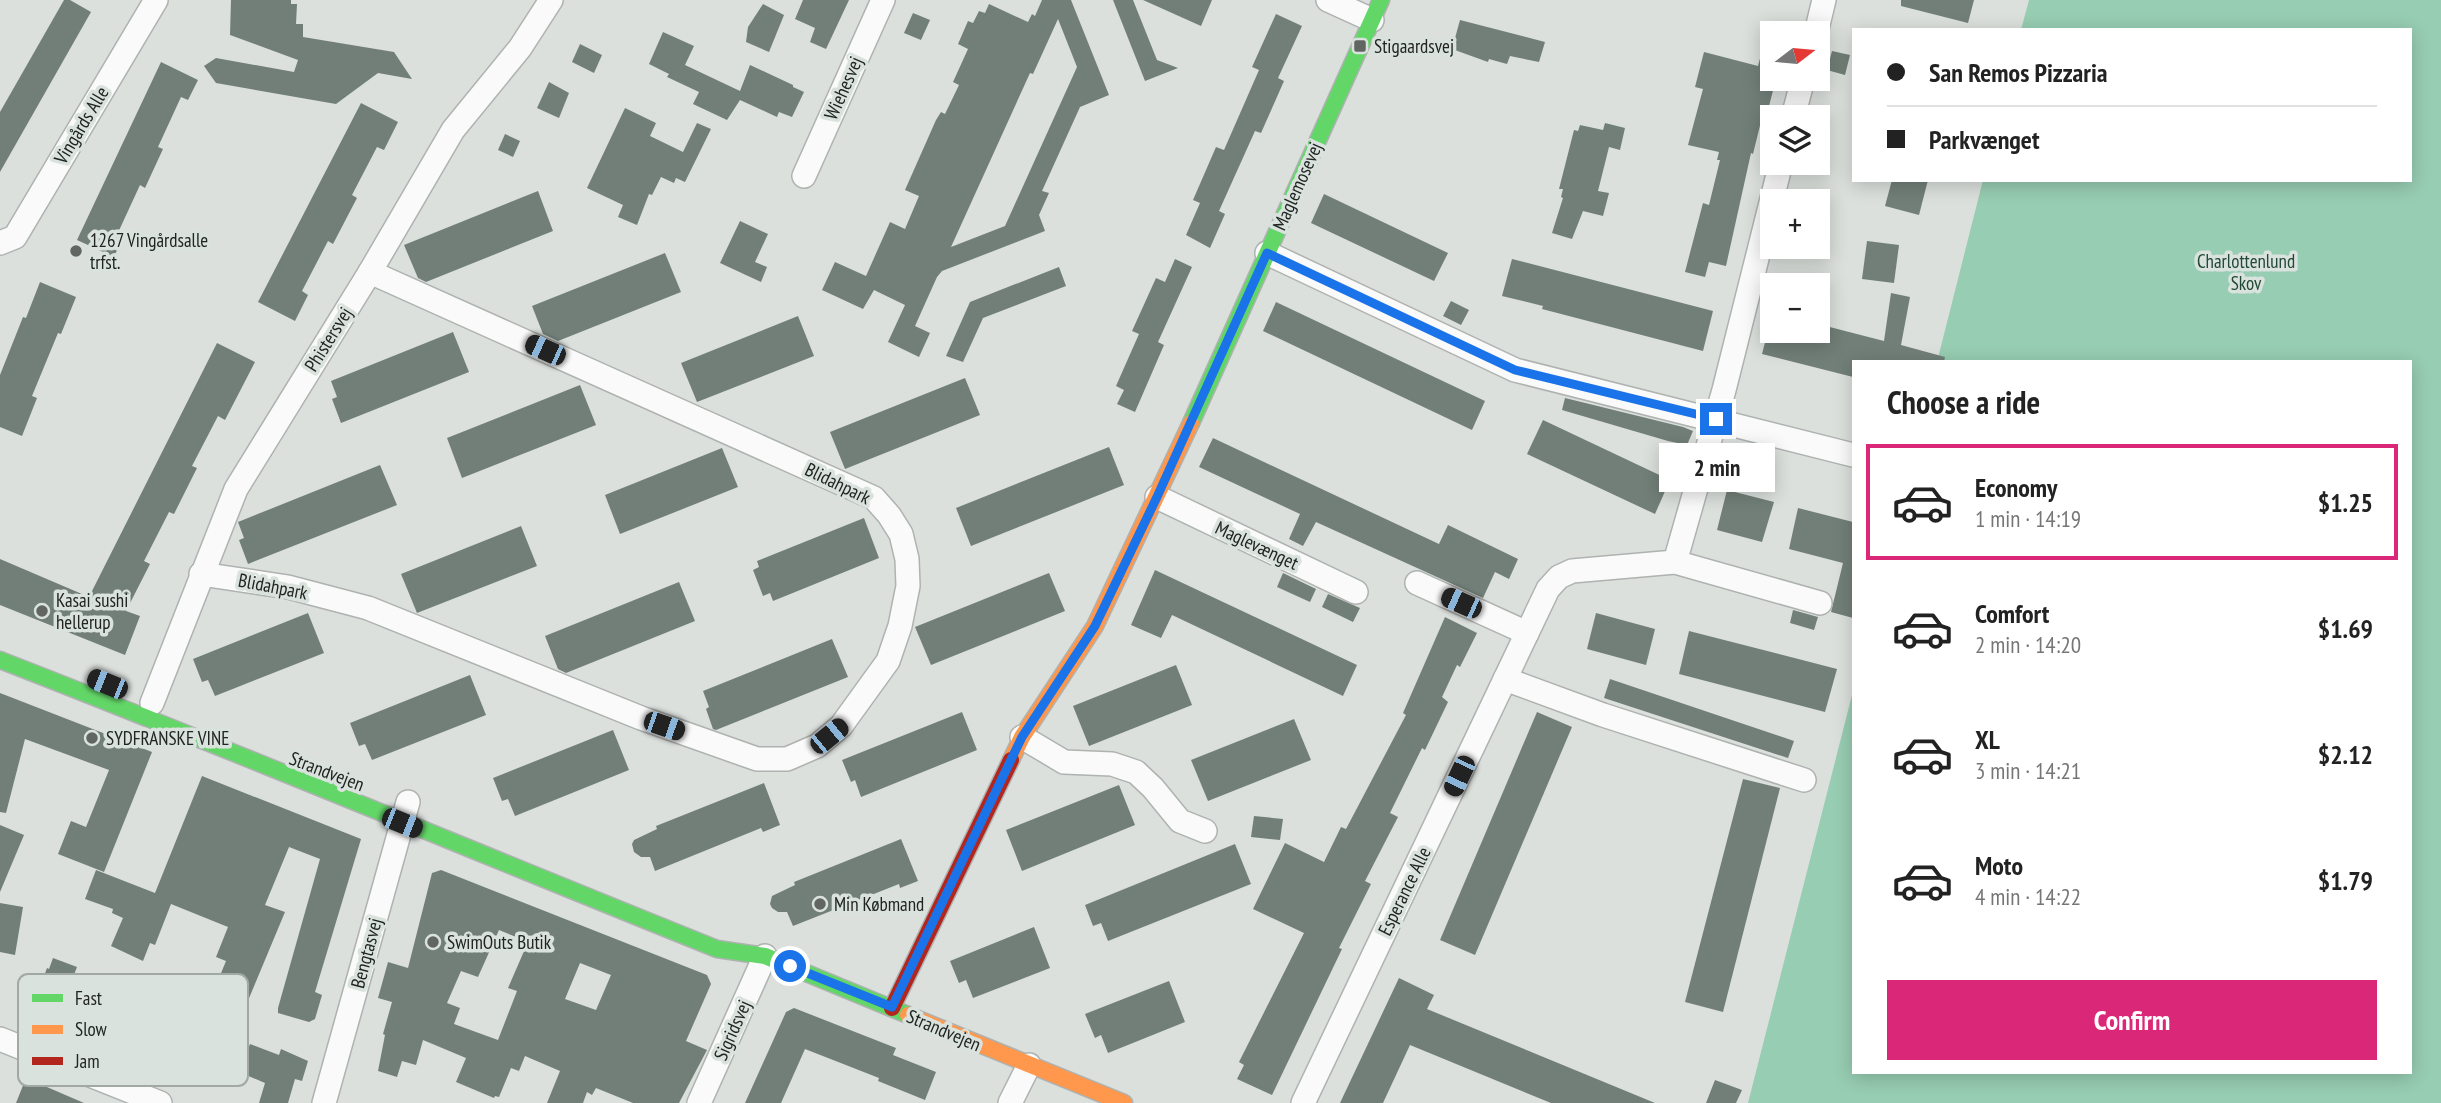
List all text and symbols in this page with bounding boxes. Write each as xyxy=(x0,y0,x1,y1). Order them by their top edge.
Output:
north arrow xyxy=(1760,21,1830,91)
map controls xyxy=(1760,21,1830,343)
place label: Stigaardsvej xyxy=(1374,34,1454,58)
marker: Stigaardsvej xyxy=(1352,38,1368,54)
street label: Wiehesvej xyxy=(818,53,868,123)
text: San Remos Pizzaria xyxy=(1929,56,2108,89)
street label: Vingårds Alle xyxy=(48,82,114,169)
button: layers xyxy=(1760,105,1830,175)
text: Parkvænget xyxy=(1929,123,2040,156)
street label: Maglemosevej xyxy=(1267,138,1327,234)
button: + xyxy=(1760,189,1830,259)
place label: 1267 Vingårdsalle trfst. xyxy=(90,228,208,274)
marker: 1267 Vingårdsalle trfst. xyxy=(68,243,84,259)
park label: Charlottenlund Skov xyxy=(2197,249,2295,295)
button: − xyxy=(1760,273,1830,343)
street label: Phistersvej xyxy=(299,302,357,376)
car xyxy=(522,332,569,368)
text: Choose a ride xyxy=(1887,381,2040,423)
route end xyxy=(1700,403,1732,435)
callout: 2 min xyxy=(1658,444,1774,492)
text: 2 min xyxy=(1694,453,1740,482)
street label: Blidahpark xyxy=(801,457,875,509)
icon: car xyxy=(1891,471,1954,534)
text: Economy xyxy=(1975,471,2057,504)
text: $1.25 xyxy=(2318,486,2373,519)
text: 1 min · 14:19 xyxy=(1975,504,2081,533)
street label: Maglevænget xyxy=(1212,515,1303,575)
street label: Blidahpark xyxy=(236,568,310,605)
car xyxy=(1438,585,1485,621)
place label: Kasai sushi hellerup xyxy=(56,588,128,634)
icon: car xyxy=(1891,597,1954,660)
text: Comfort xyxy=(1975,597,2049,630)
marker: Kasai sushi hellerup xyxy=(34,603,50,619)
text: $1.69 xyxy=(2318,612,2373,645)
text: 2 min · 14:20 xyxy=(1975,630,2081,659)
car xyxy=(84,666,131,702)
car xyxy=(641,709,688,743)
car xyxy=(807,715,852,757)
icon: car xyxy=(1891,723,1954,786)
text: XL xyxy=(1975,723,2000,756)
place label: SYDFRANSKE VINE xyxy=(106,726,229,750)
marker: SYDFRANSKE VINE xyxy=(84,730,100,746)
text: $2.12 xyxy=(2318,738,2373,771)
street label: Strandvejen xyxy=(286,746,368,796)
car xyxy=(1441,753,1478,799)
text: 3 min · 14:21 xyxy=(1975,756,2081,785)
car xyxy=(379,805,426,841)
street label: Esperance Alle xyxy=(1372,843,1436,939)
icon: car xyxy=(1891,849,1954,912)
text: Moto xyxy=(1975,849,2023,882)
text: $1.79 xyxy=(2318,864,2373,897)
text: 4 min · 14:22 xyxy=(1975,882,2081,911)
place label: Min Købmand xyxy=(834,892,924,916)
marker: Min Købmand xyxy=(812,896,828,912)
street label: Bengtasvej xyxy=(345,915,387,991)
place label: SwimOuts Butik xyxy=(447,930,552,954)
marker: SwimOuts Butik xyxy=(425,934,441,950)
route start xyxy=(774,950,806,982)
legend xyxy=(18,974,248,1086)
button: Confirm xyxy=(1887,980,2377,1060)
text: Fast xyxy=(75,986,103,1010)
street label: Sigridsvej xyxy=(708,996,756,1064)
street label: Strandvejen xyxy=(903,1004,985,1056)
text: Slow xyxy=(75,1017,108,1041)
text: Jam xyxy=(74,1049,100,1073)

